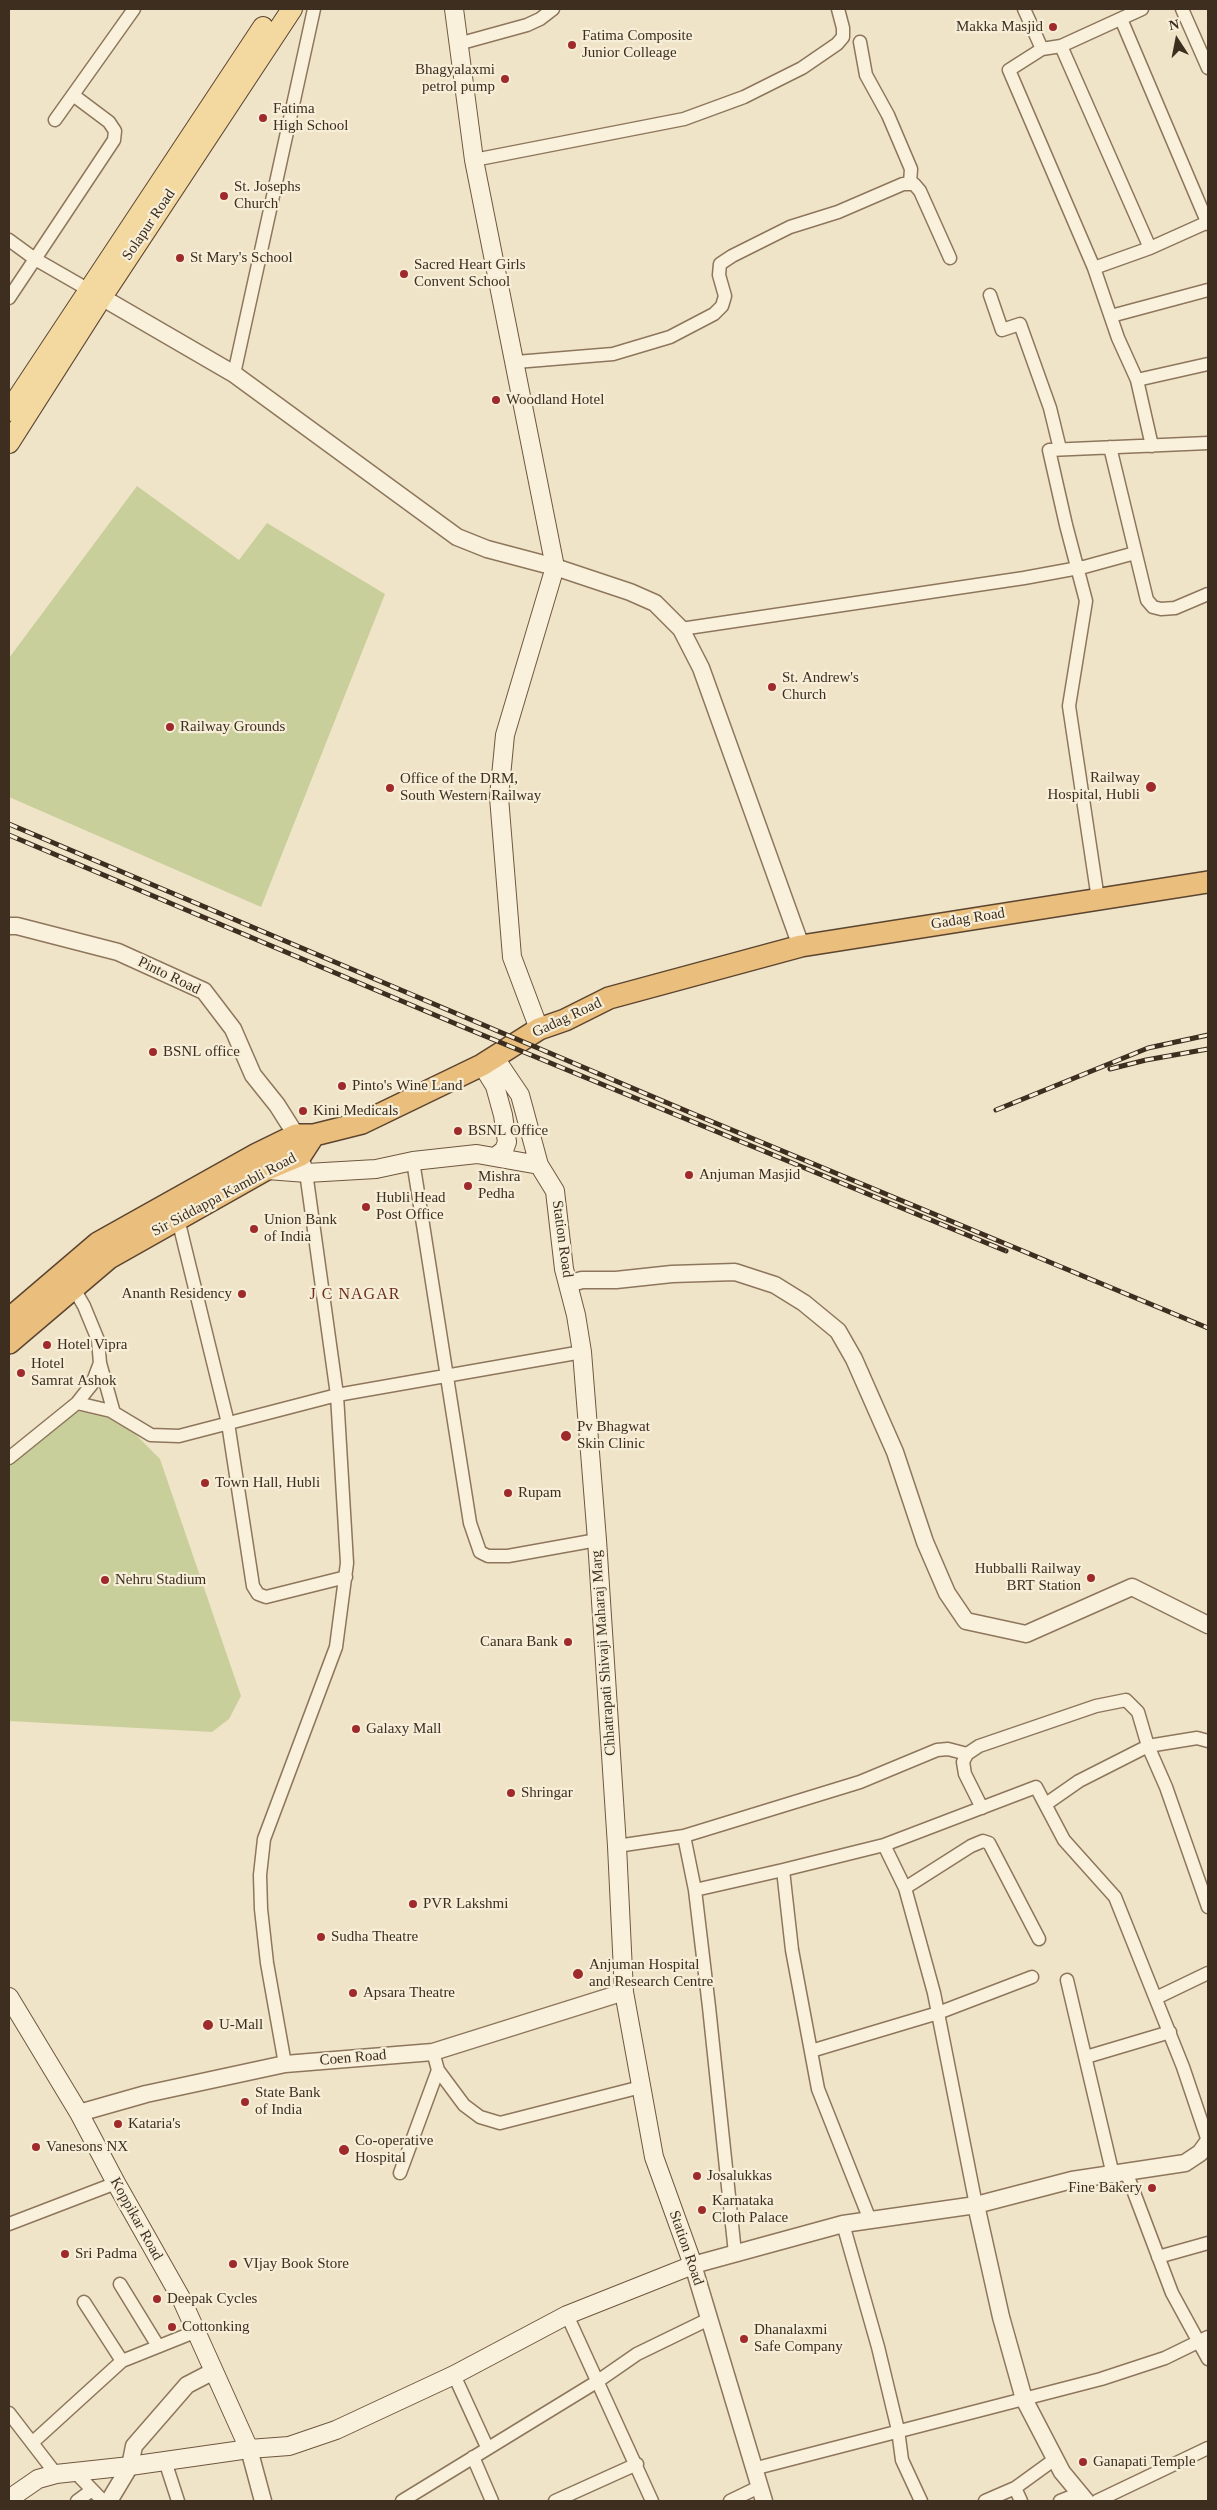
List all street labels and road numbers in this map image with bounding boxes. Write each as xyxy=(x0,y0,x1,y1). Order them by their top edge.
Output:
street label: Solapur Road xyxy=(119,186,179,264)
street label: Gadag Road xyxy=(930,904,1006,934)
street label: Pinto Road xyxy=(135,953,203,999)
street label: Gadag Road xyxy=(529,994,605,1042)
street label: Sir Siddappa Kambli Road xyxy=(149,1149,299,1241)
street label: Station Road xyxy=(548,1199,576,1279)
street label: Chhatrapati Shivaji Maharaj Marg xyxy=(588,1550,620,1756)
street label: Coen Road xyxy=(319,2046,387,2070)
street label: Koppikar Road xyxy=(106,2174,166,2264)
street label: Station Road xyxy=(665,2208,707,2288)

